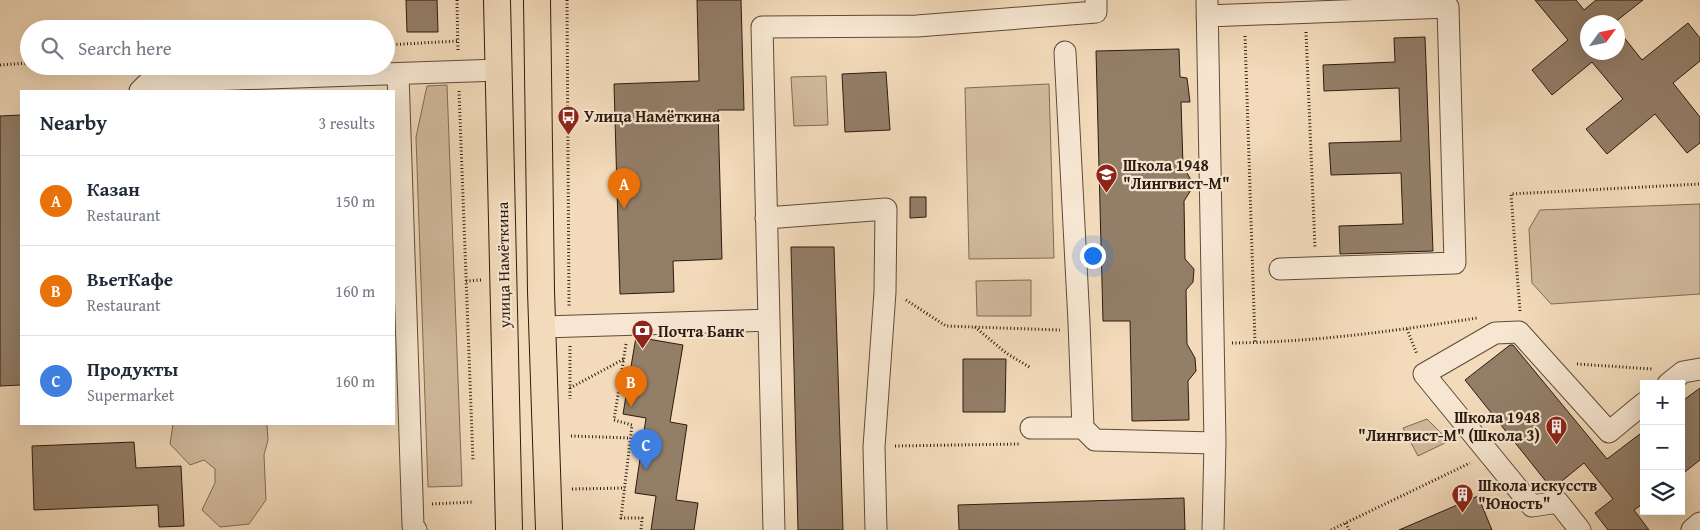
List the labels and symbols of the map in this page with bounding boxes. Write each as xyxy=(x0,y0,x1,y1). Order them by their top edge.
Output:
north arrow xyxy=(1580,15,1625,60)
bus stop icon: Улица Намёткина xyxy=(556,104,580,135)
place label: Улица Намёткина xyxy=(584,104,721,128)
place label: Школа 1948 "Лингвист-М" xyxy=(1123,153,1230,195)
school or university icon: Школа 1948 "Лингвист-М" xyxy=(1095,162,1119,193)
pin: A xyxy=(608,168,640,209)
street label: улица Намёткина xyxy=(490,201,516,329)
your location xyxy=(1080,243,1106,269)
bank icon: Почта Банк xyxy=(630,319,654,350)
place label: Почта Банк xyxy=(658,319,745,343)
pin: B xyxy=(615,366,647,407)
place label: Школа 1948 "Лингвист-М" (Школа 3) xyxy=(1358,405,1540,447)
building icon: Школа 1948 "Лингвист-М" (Школа 3) xyxy=(1544,414,1568,445)
pin: C xyxy=(630,429,662,470)
place label: Школа искусств "Юность" xyxy=(1478,473,1597,515)
building icon: Школа искусств "Юность" xyxy=(1450,482,1474,513)

